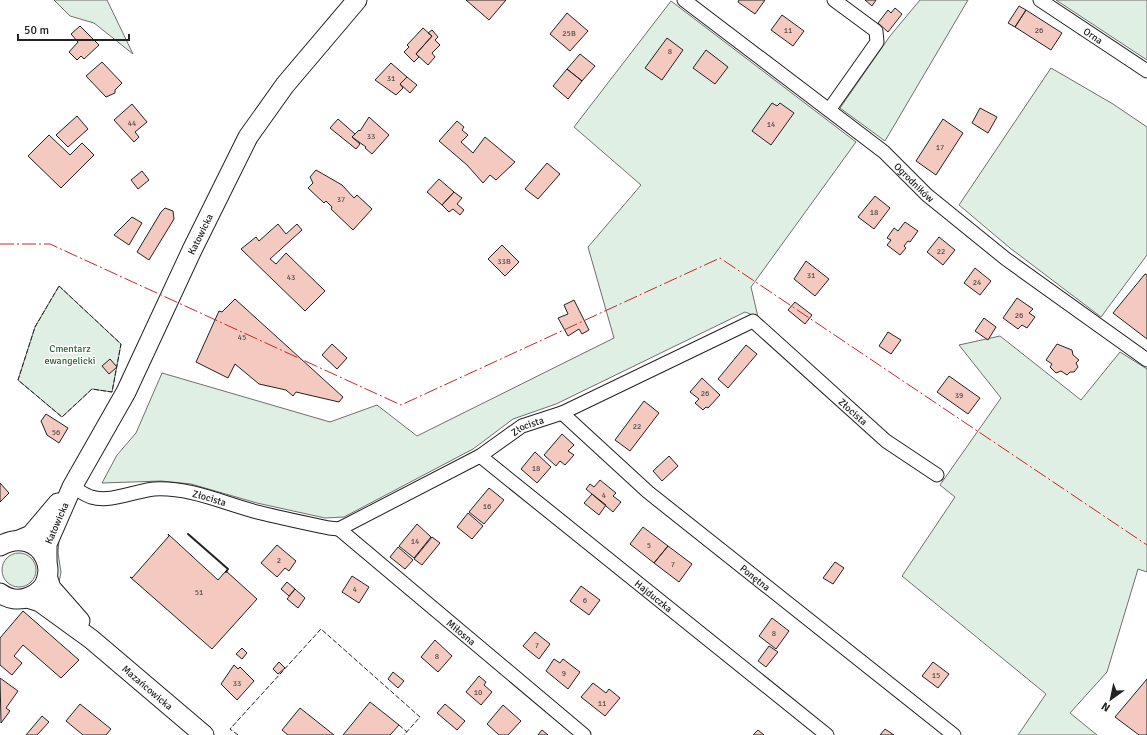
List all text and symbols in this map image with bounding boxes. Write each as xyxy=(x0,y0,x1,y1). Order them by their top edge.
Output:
scale bar xyxy=(18,16,129,42)
text: 50 m xyxy=(24,23,49,38)
house number: 11 xyxy=(784,25,792,35)
house number: 26 xyxy=(1035,25,1043,35)
street label: Orna xyxy=(1081,25,1105,47)
house number: 25B xyxy=(562,28,576,38)
house number: 8 xyxy=(668,46,672,56)
house number: 31 xyxy=(387,73,395,83)
house number: 44 xyxy=(128,118,137,128)
house number: 14 xyxy=(767,119,776,129)
house number: 33 xyxy=(367,131,375,141)
house number: 17 xyxy=(936,142,944,152)
street label: Ogrodników xyxy=(891,161,937,206)
house number: 37 xyxy=(337,194,345,204)
house number: 18 xyxy=(870,207,878,217)
street label: Katowicka xyxy=(186,212,216,257)
house number: 22 xyxy=(937,246,945,256)
house number: 33B xyxy=(497,256,511,266)
house number: 31 xyxy=(807,270,815,280)
house number: 43 xyxy=(287,272,295,282)
house number: 24 xyxy=(973,277,982,287)
house number: 26 xyxy=(1015,310,1023,320)
house number: 45 xyxy=(238,332,246,342)
park label: Cmentarz ewangelicki xyxy=(45,343,95,367)
house number: 26 xyxy=(701,388,709,398)
house number: 39 xyxy=(955,390,963,400)
street label: Złocista xyxy=(836,396,869,428)
street label: Złocista xyxy=(509,414,545,439)
house number: 22 xyxy=(633,421,641,431)
house number: 56 xyxy=(52,427,60,437)
house number: 18 xyxy=(532,463,540,473)
street label: Złocista xyxy=(191,488,228,509)
house number: 4 xyxy=(602,490,607,500)
street label: Katowicka xyxy=(43,501,72,546)
house number: 16 xyxy=(483,501,491,511)
house number: 14 xyxy=(411,536,420,546)
house number: 5 xyxy=(647,540,651,550)
house number: 2 xyxy=(277,555,281,565)
house number: 7 xyxy=(671,559,675,569)
street label: Ponętna xyxy=(737,562,772,594)
street label: Hajduczka xyxy=(632,578,674,615)
house number: 4 xyxy=(353,584,358,594)
house number: 51 xyxy=(195,587,203,597)
house number: 6 xyxy=(583,595,587,605)
street label: Miłosna xyxy=(444,617,478,648)
house number: 8 xyxy=(772,628,776,638)
house number: 7 xyxy=(535,640,539,650)
house number: 8 xyxy=(435,651,439,661)
street label: Mazańcowicka xyxy=(119,663,175,713)
house number: 9 xyxy=(562,668,566,678)
house number: 15 xyxy=(932,670,940,680)
house number: 33 xyxy=(233,678,241,688)
north arrow xyxy=(1091,679,1131,719)
house number: 10 xyxy=(474,687,482,697)
house number: 11 xyxy=(598,698,606,708)
text: N xyxy=(1099,699,1113,715)

